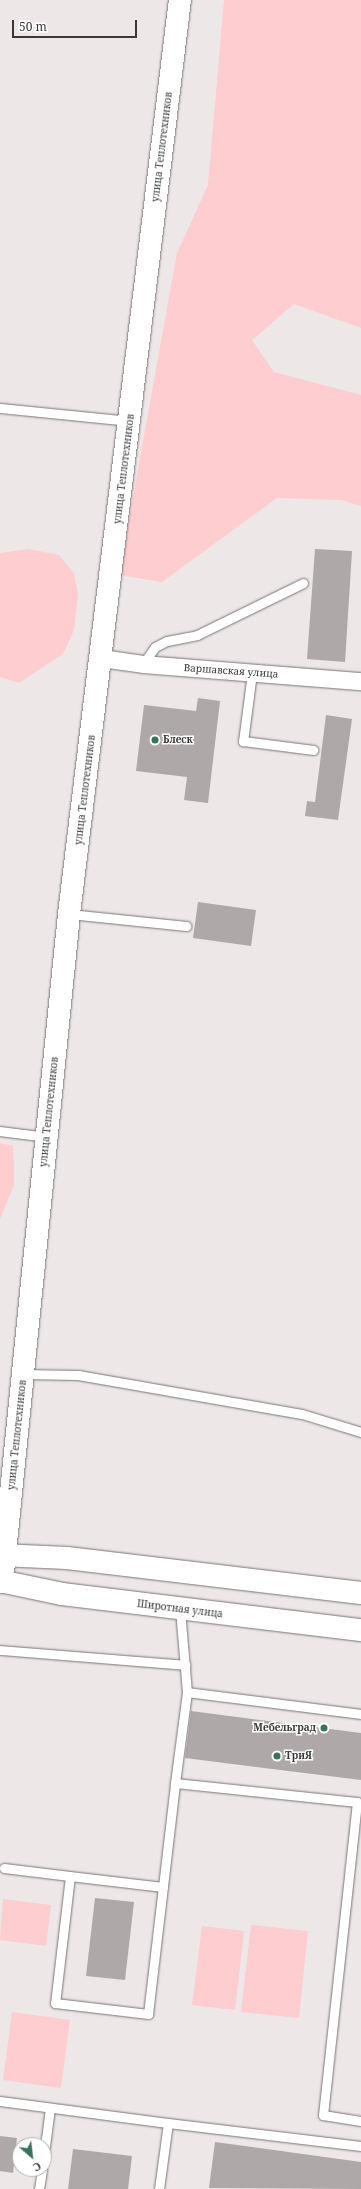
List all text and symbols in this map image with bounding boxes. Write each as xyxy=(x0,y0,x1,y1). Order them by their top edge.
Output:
scale bar xyxy=(14,12,139,38)
text: 50 m xyxy=(19,18,47,35)
street label: улица Теплотехников xyxy=(149,91,175,203)
street label: улица Теплотехников xyxy=(111,413,137,525)
street label: Варшавская улица xyxy=(183,662,279,680)
street label: улица Теплотехников xyxy=(72,734,98,846)
place label: Блеск xyxy=(163,734,193,746)
marker: Блеск xyxy=(150,735,160,745)
street label: улица Теплотехников xyxy=(37,1056,61,1168)
street label: улица Теплотехников xyxy=(5,1379,29,1491)
street label: Широтная улица xyxy=(136,1598,224,1620)
place label: Мебельград xyxy=(253,1722,316,1734)
marker: Мебельград xyxy=(319,1723,329,1733)
place label: ТриЯ xyxy=(285,1750,312,1762)
marker: ТриЯ xyxy=(272,1751,282,1761)
north arrow xyxy=(12,2137,52,2177)
text: С xyxy=(31,2159,44,2175)

